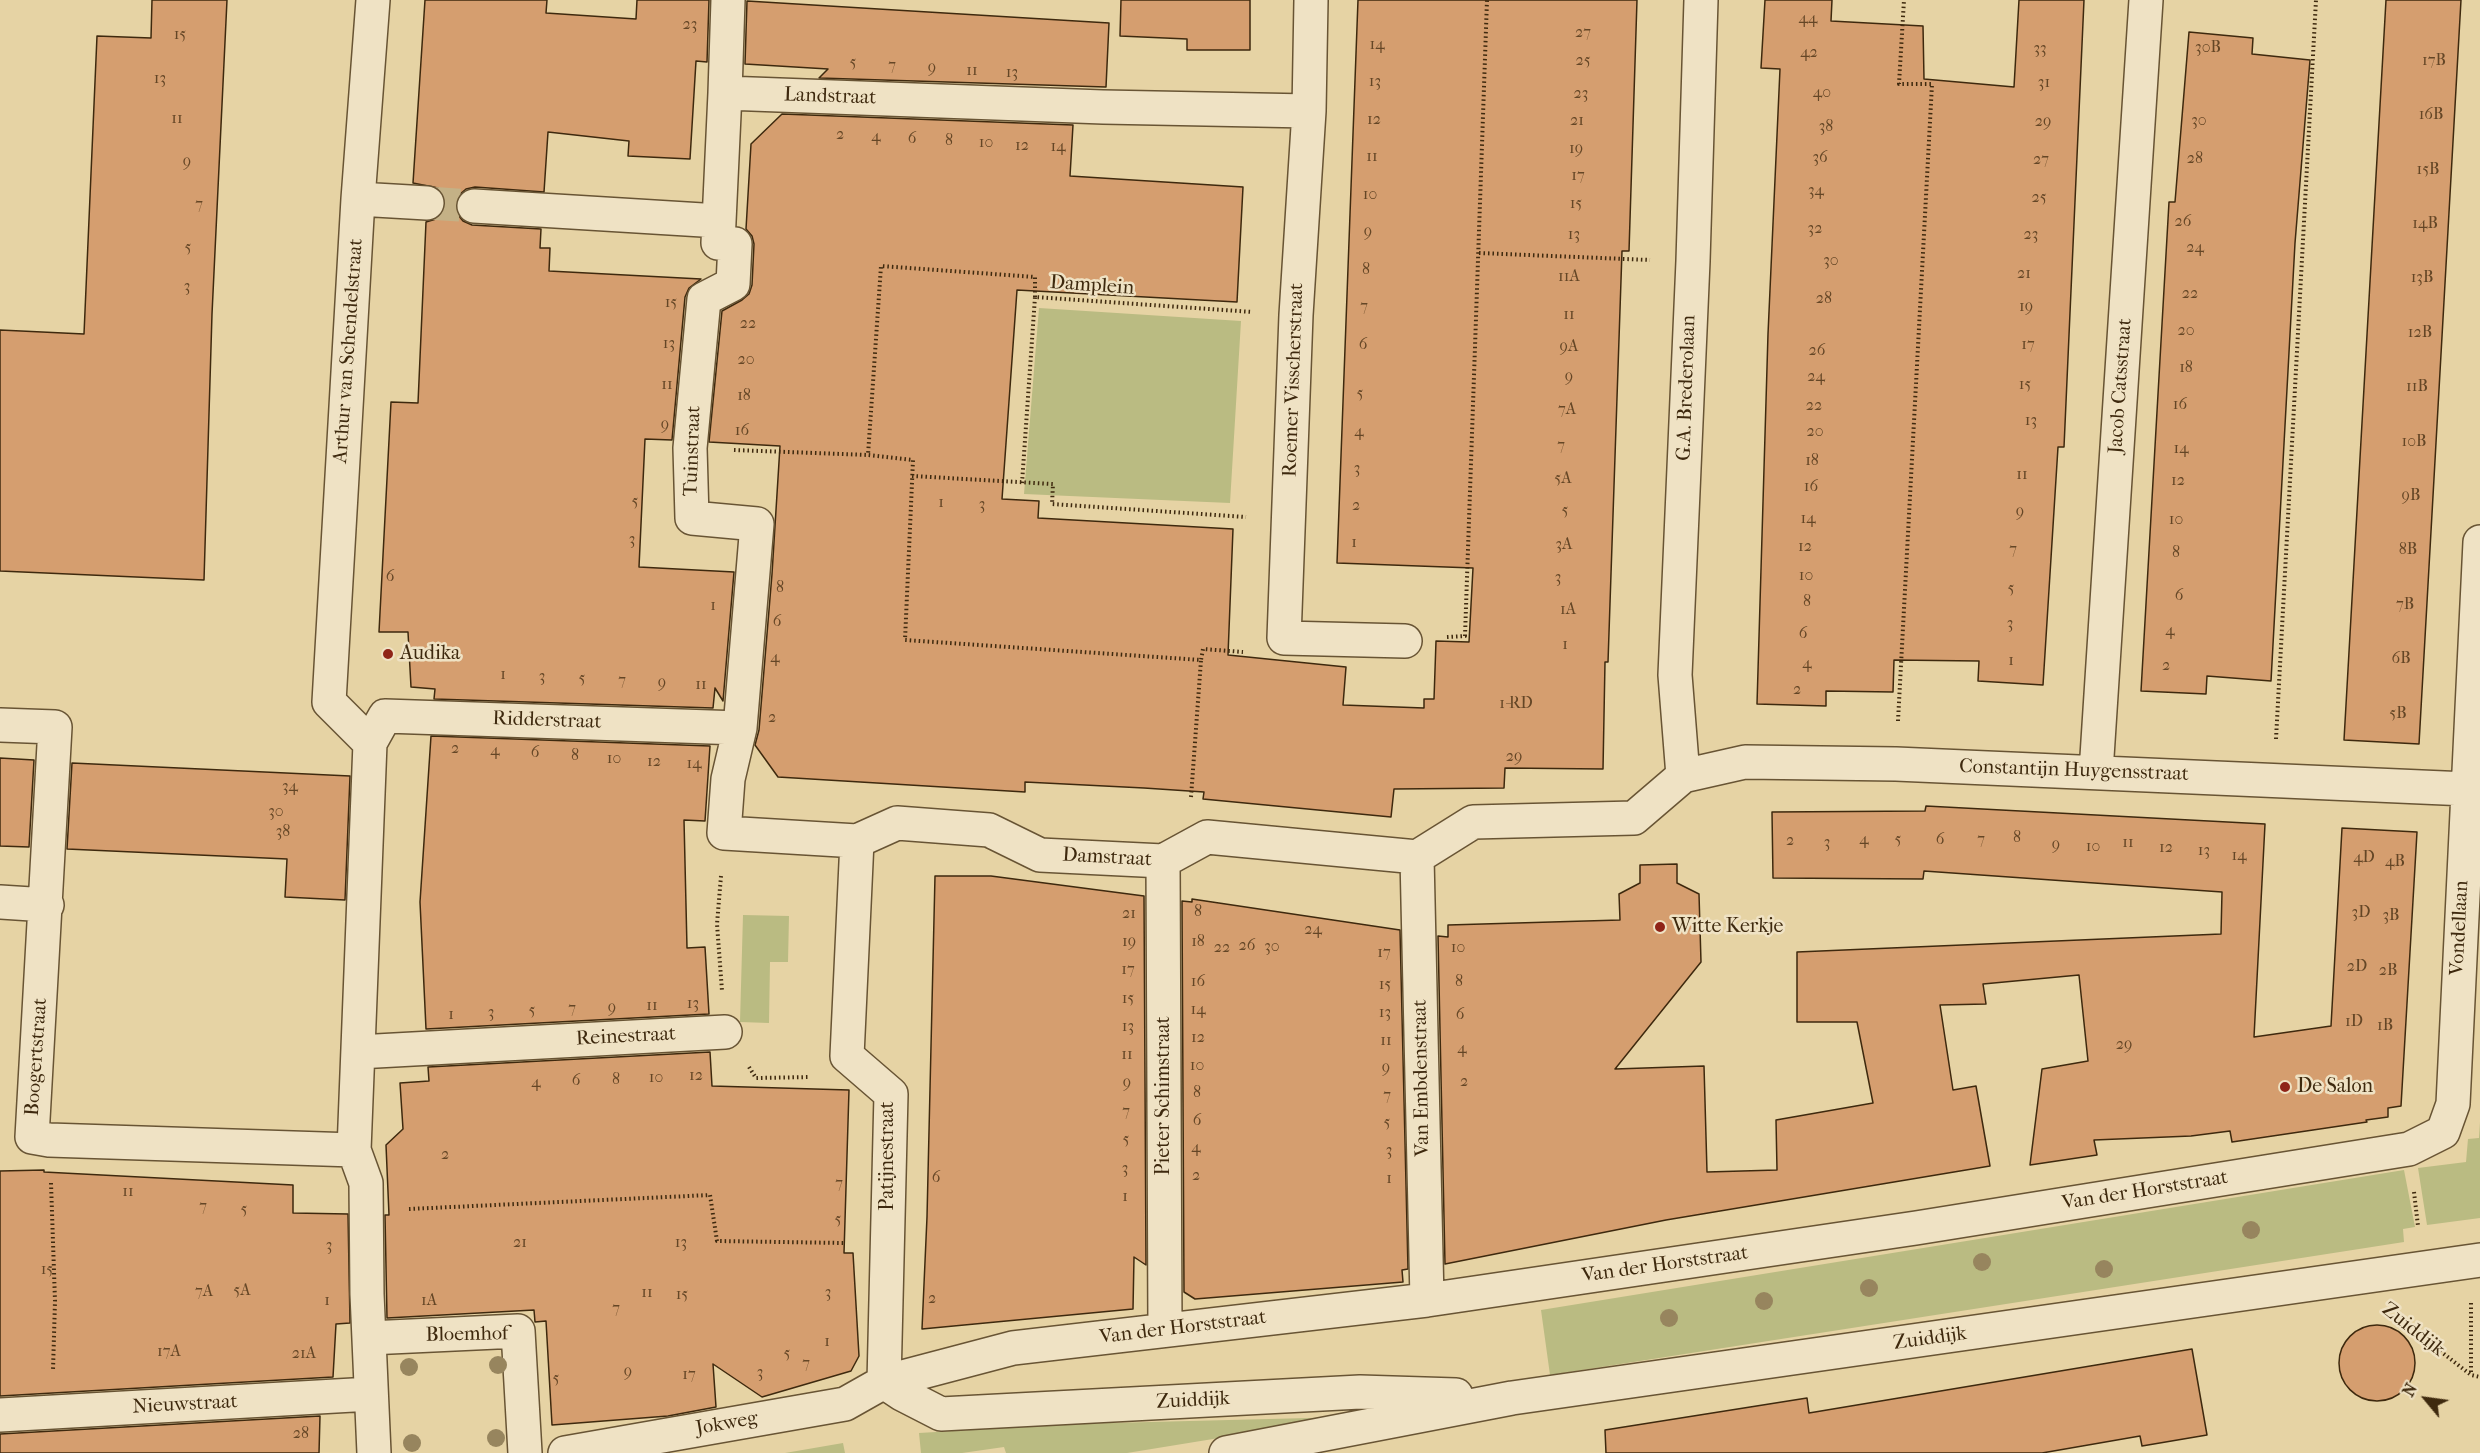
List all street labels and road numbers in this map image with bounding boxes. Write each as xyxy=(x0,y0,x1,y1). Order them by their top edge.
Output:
street label: Landstraat xyxy=(783,83,877,111)
street label: Arthur van Schendelstraat xyxy=(329,238,369,464)
street label: Damplein xyxy=(1049,271,1135,301)
street label: Roemer Visscherstraat xyxy=(1279,283,1309,477)
street label: G.A. Brederolaan xyxy=(1672,315,1702,461)
street label: Jacob Catsstraat xyxy=(2104,317,2138,455)
street label: Tuinstraat xyxy=(679,405,707,497)
street label: Ridderstraat xyxy=(492,707,602,735)
street label: Constantijn Huygensstraat xyxy=(1959,755,2189,787)
street label: Damstraat xyxy=(1062,844,1152,872)
street label: Vondellaan xyxy=(2446,880,2474,976)
street label: Boogertstraat xyxy=(21,997,53,1117)
street label: Van Embdenstraat xyxy=(1409,999,1435,1157)
street label: Pieter Schimstraat xyxy=(1152,1016,1176,1176)
street label: Reinestraat xyxy=(575,1022,677,1052)
street label: Patijnestraat xyxy=(876,1101,900,1211)
street label: Van der Horststraat xyxy=(2060,1166,2230,1216)
street label: Van der Horststraat xyxy=(1580,1241,1750,1289)
street label: Zuiddijk xyxy=(2377,1298,2449,1362)
street label: Van der Horststraat xyxy=(1098,1306,1268,1350)
street label: Bloemhof xyxy=(425,1322,509,1348)
street label: Zuiddijk xyxy=(1892,1322,1968,1356)
street label: Zuiddijk xyxy=(1156,1387,1230,1415)
street label: Nieuwstraat xyxy=(132,1390,238,1420)
street label: Jokweg xyxy=(694,1407,760,1441)

